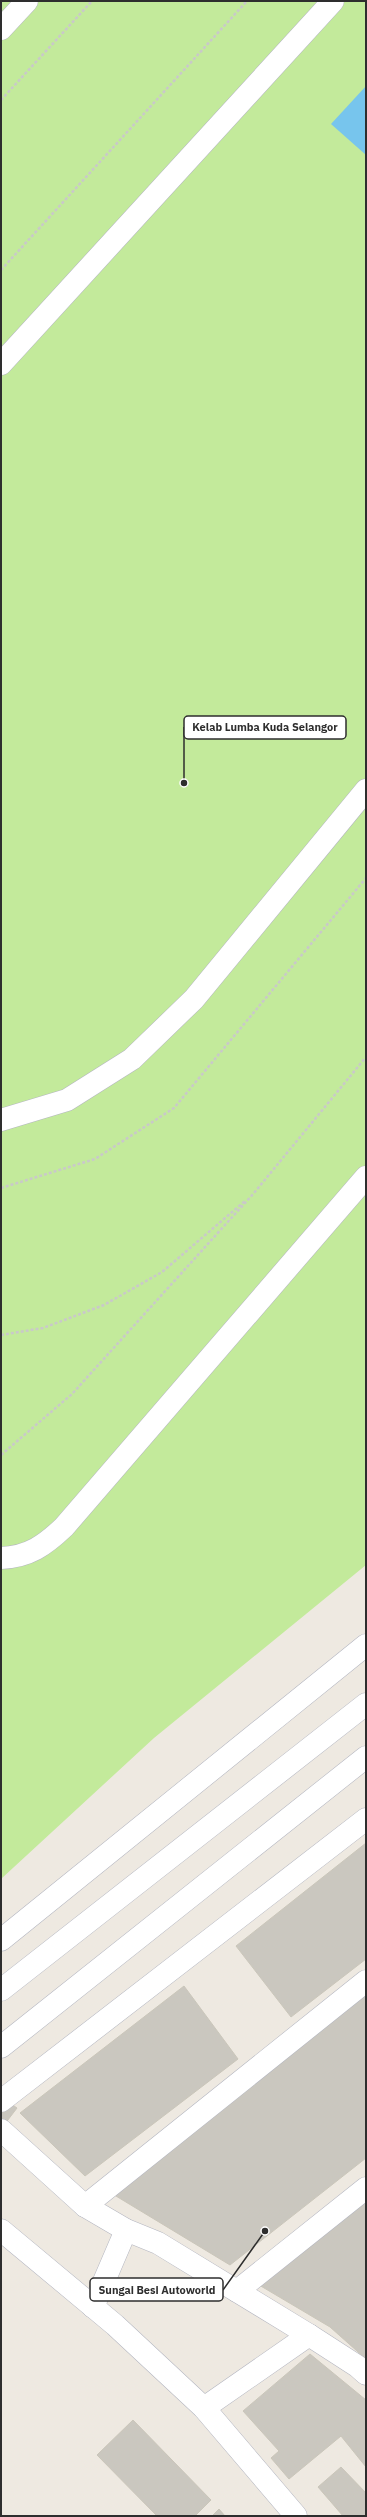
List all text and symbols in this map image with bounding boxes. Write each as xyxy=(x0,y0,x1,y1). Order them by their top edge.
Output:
callout: Kelab Lumba Kuda Selangor xyxy=(184,716,346,739)
text: Kelab Lumba Kuda Selangor xyxy=(192,720,338,734)
callout: Sungai Besi Autoworld xyxy=(90,2278,223,2301)
text: Sungai Besi Autoworld xyxy=(99,2283,216,2297)

